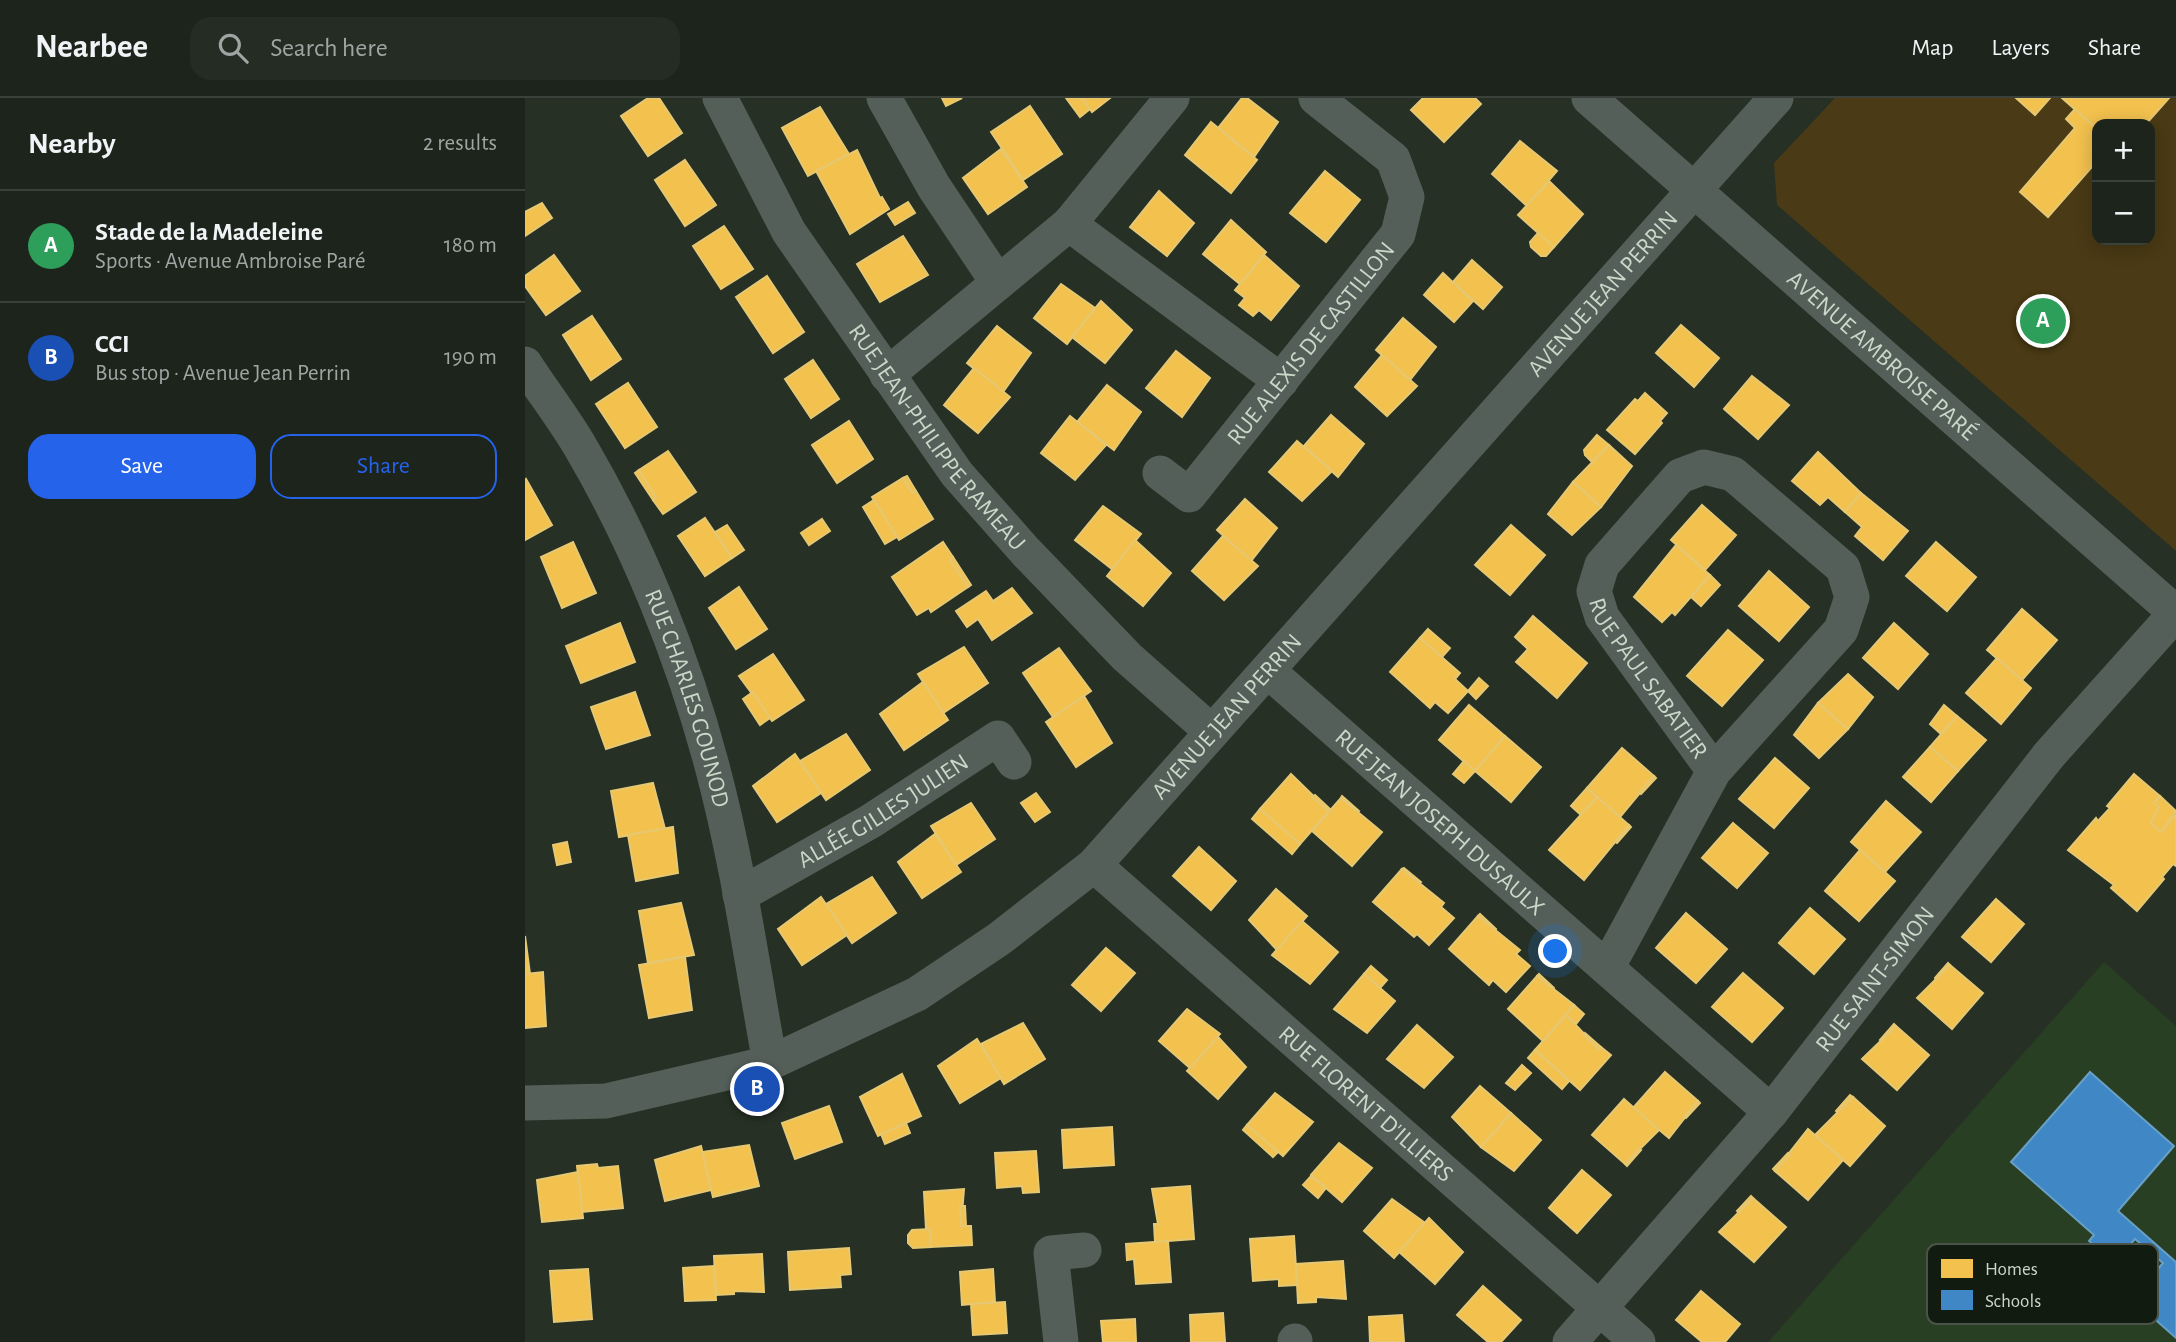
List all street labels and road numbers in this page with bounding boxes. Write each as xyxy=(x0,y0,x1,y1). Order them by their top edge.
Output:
street label: AVENUE JEAN PERRIN xyxy=(1524,207,1683,381)
street label: RUE ALEXIS DE CASTILLON xyxy=(1223,238,1400,450)
street label: AVENUE AMBROISE PARÉ xyxy=(1782,267,1982,445)
street label: RUE JEAN-PHILIPPE RAMEAU xyxy=(844,320,1030,555)
street label: RUE CHARLES GOUNOD xyxy=(640,586,733,810)
street label: RUE PAUL SABATIER xyxy=(1584,595,1712,763)
street label: AVENUE JEAN PERRIN xyxy=(1148,630,1307,804)
street label: RUE JEAN JOSEPH DUSAULX xyxy=(1330,725,1549,921)
street label: ALLÉE GILLES JULIEN xyxy=(794,750,973,873)
street label: RUE SAINT-SIMON xyxy=(1812,902,1939,1057)
street label: RUE FLORENT D'ILLIERS xyxy=(1274,1022,1457,1187)

